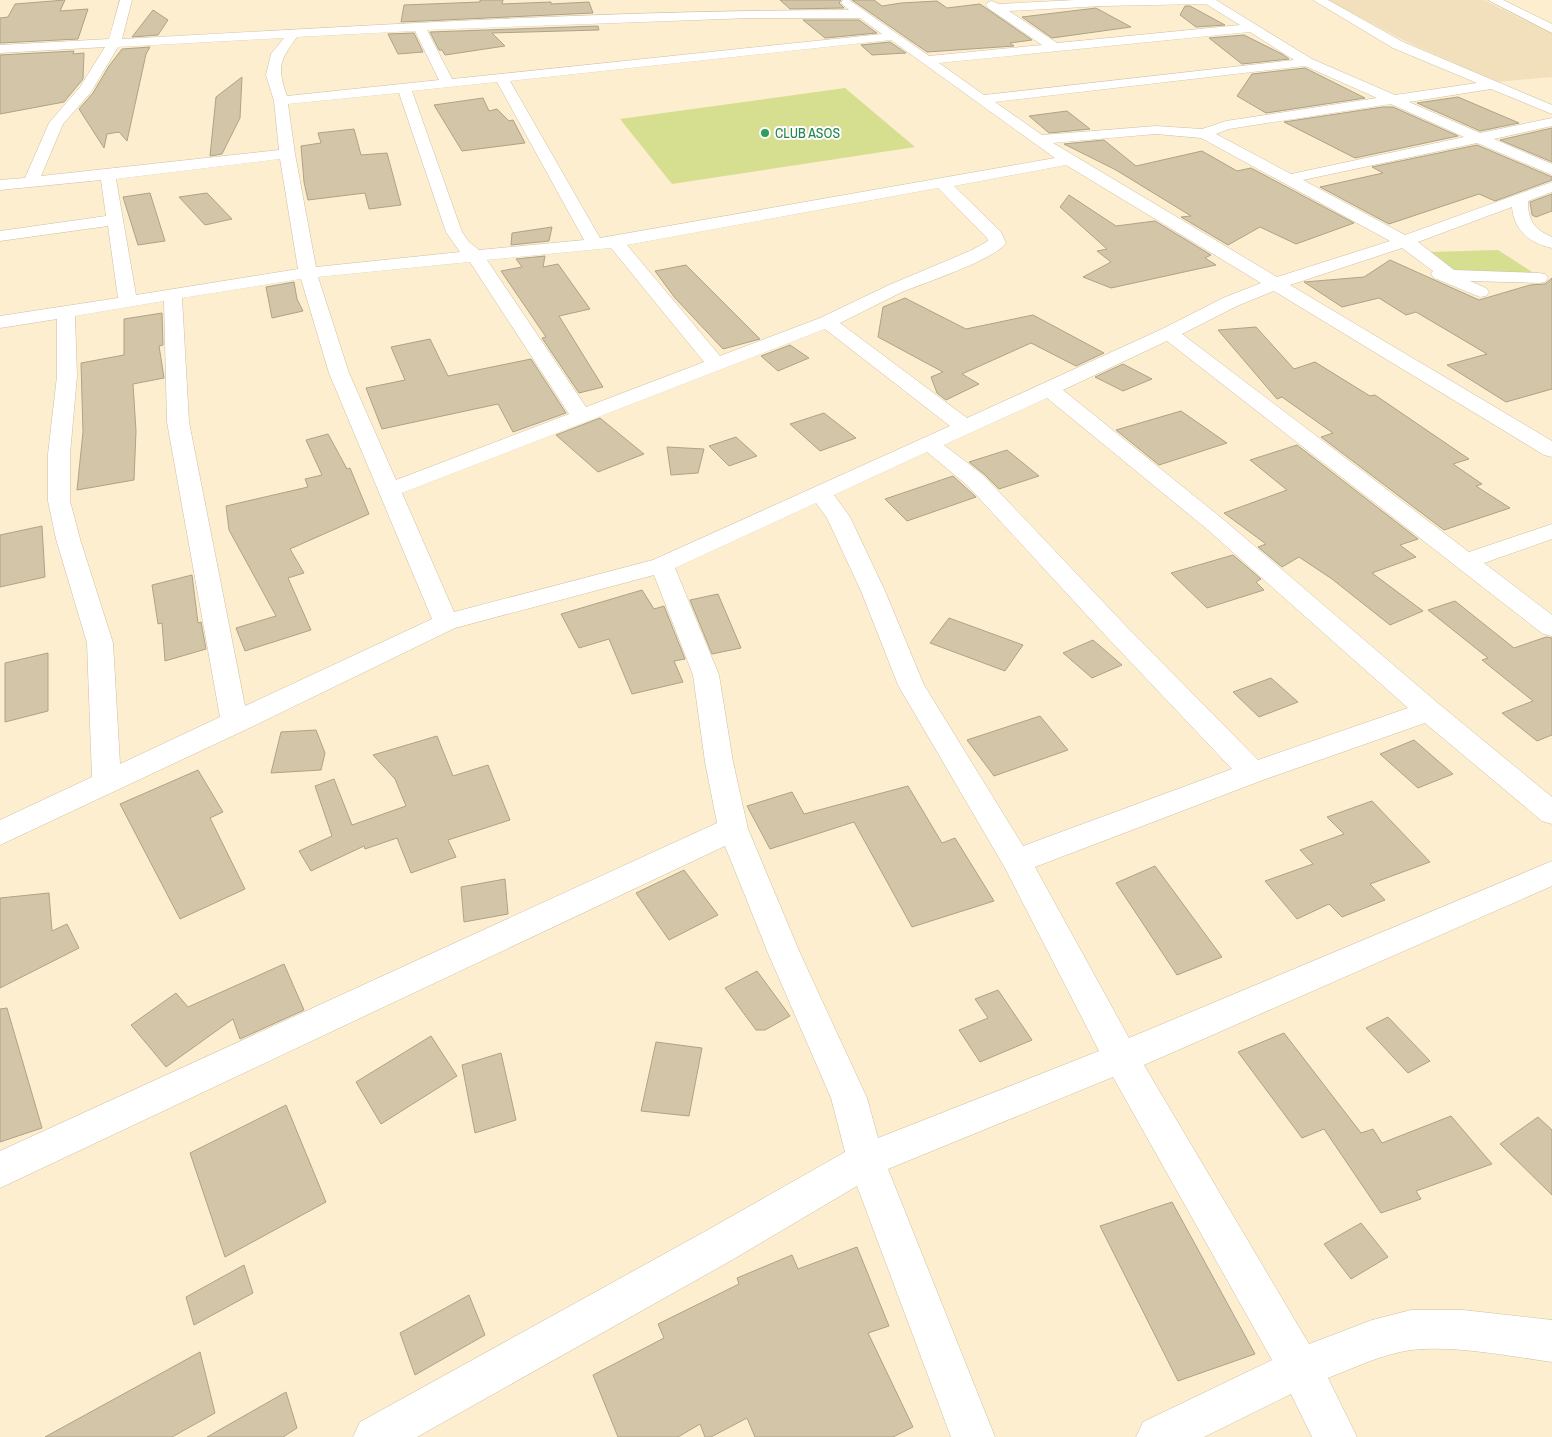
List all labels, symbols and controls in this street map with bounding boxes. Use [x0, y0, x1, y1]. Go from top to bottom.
place label: CLUB ASOS [775, 124, 840, 142]
marker: CLUB ASOS [759, 127, 771, 139]

